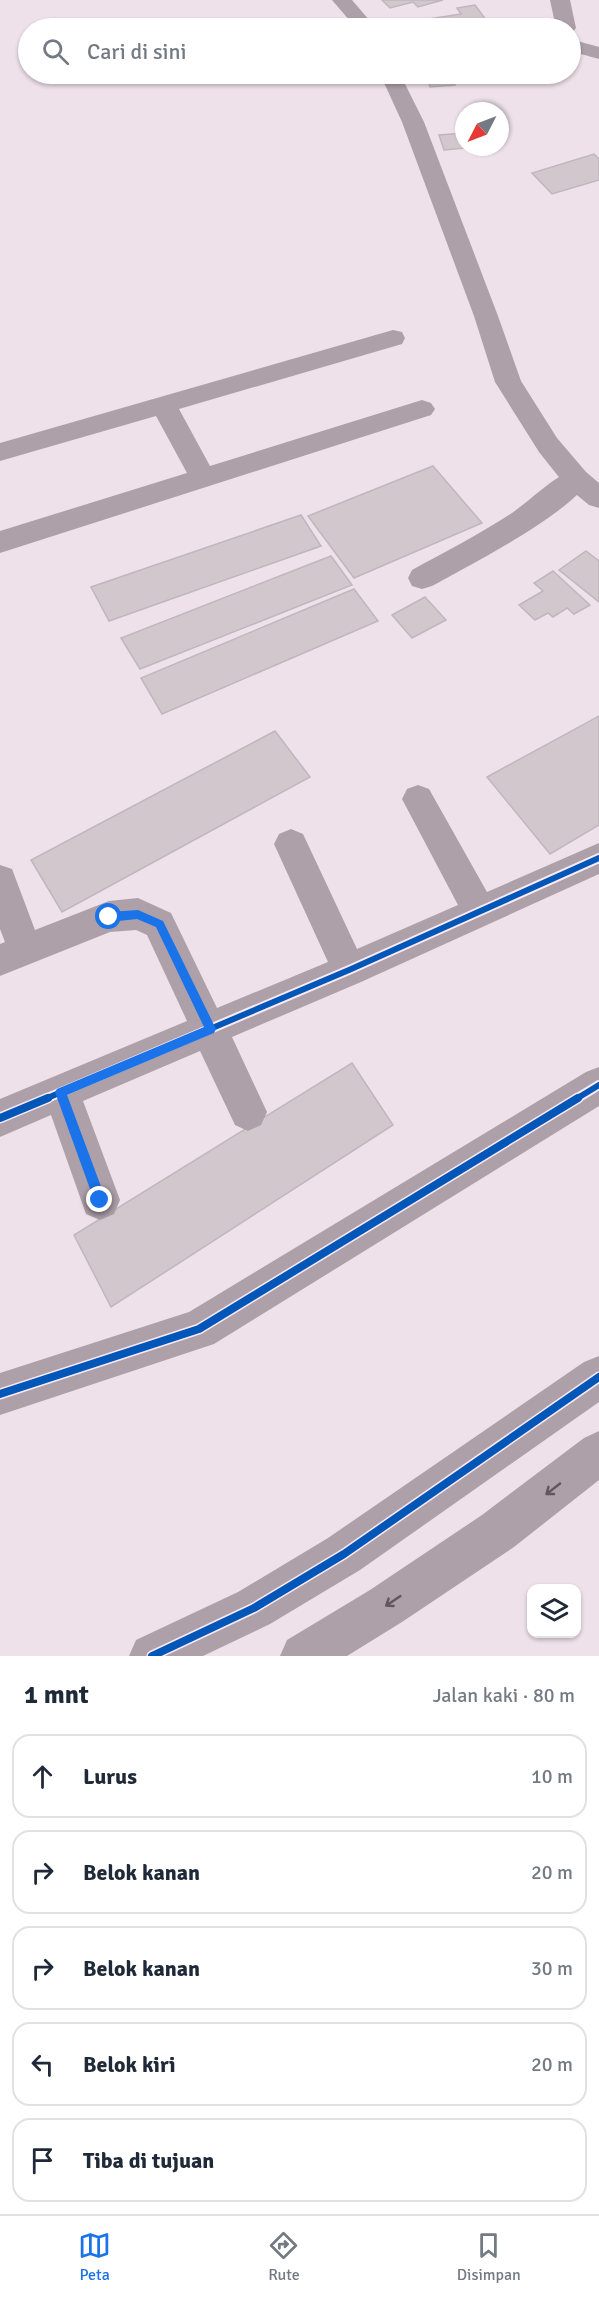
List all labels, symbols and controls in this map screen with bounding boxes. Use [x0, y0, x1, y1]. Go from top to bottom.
search box [18, 18, 581, 84]
icon: search [39, 35, 72, 68]
text: Cari di sini [87, 38, 187, 65]
north arrow [455, 102, 509, 156]
route start [95, 903, 121, 929]
route end [86, 1186, 112, 1212]
one-way arrow [545, 1483, 561, 1496]
map controls [527, 1584, 581, 1638]
button: layers [527, 1584, 581, 1638]
one-way arrow [386, 1595, 402, 1607]
text: 1 mnt [24, 1679, 89, 1711]
text: Jalan kaki · 80 m [433, 1683, 575, 1708]
icon: ahead [26, 1760, 59, 1793]
text: Lurus [83, 1763, 137, 1790]
text: 10 m [531, 1764, 573, 1789]
icon: right [26, 1856, 59, 1889]
text: Belok kanan [83, 1859, 200, 1886]
text: 20 m [531, 1860, 573, 1885]
icon: right [26, 1952, 59, 1985]
text: Belok kanan [83, 1955, 200, 1982]
text: 30 m [531, 1956, 573, 1981]
icon: left [26, 2048, 59, 2081]
text: Belok kiri [83, 2051, 176, 2078]
text: 20 m [531, 2052, 573, 2077]
icon: arrive [26, 2144, 59, 2177]
text: Tiba di tujuan [83, 2147, 214, 2174]
tab: Peta [78, 2229, 111, 2285]
tab: Rute [267, 2229, 300, 2285]
tab: Disimpan [457, 2229, 521, 2285]

